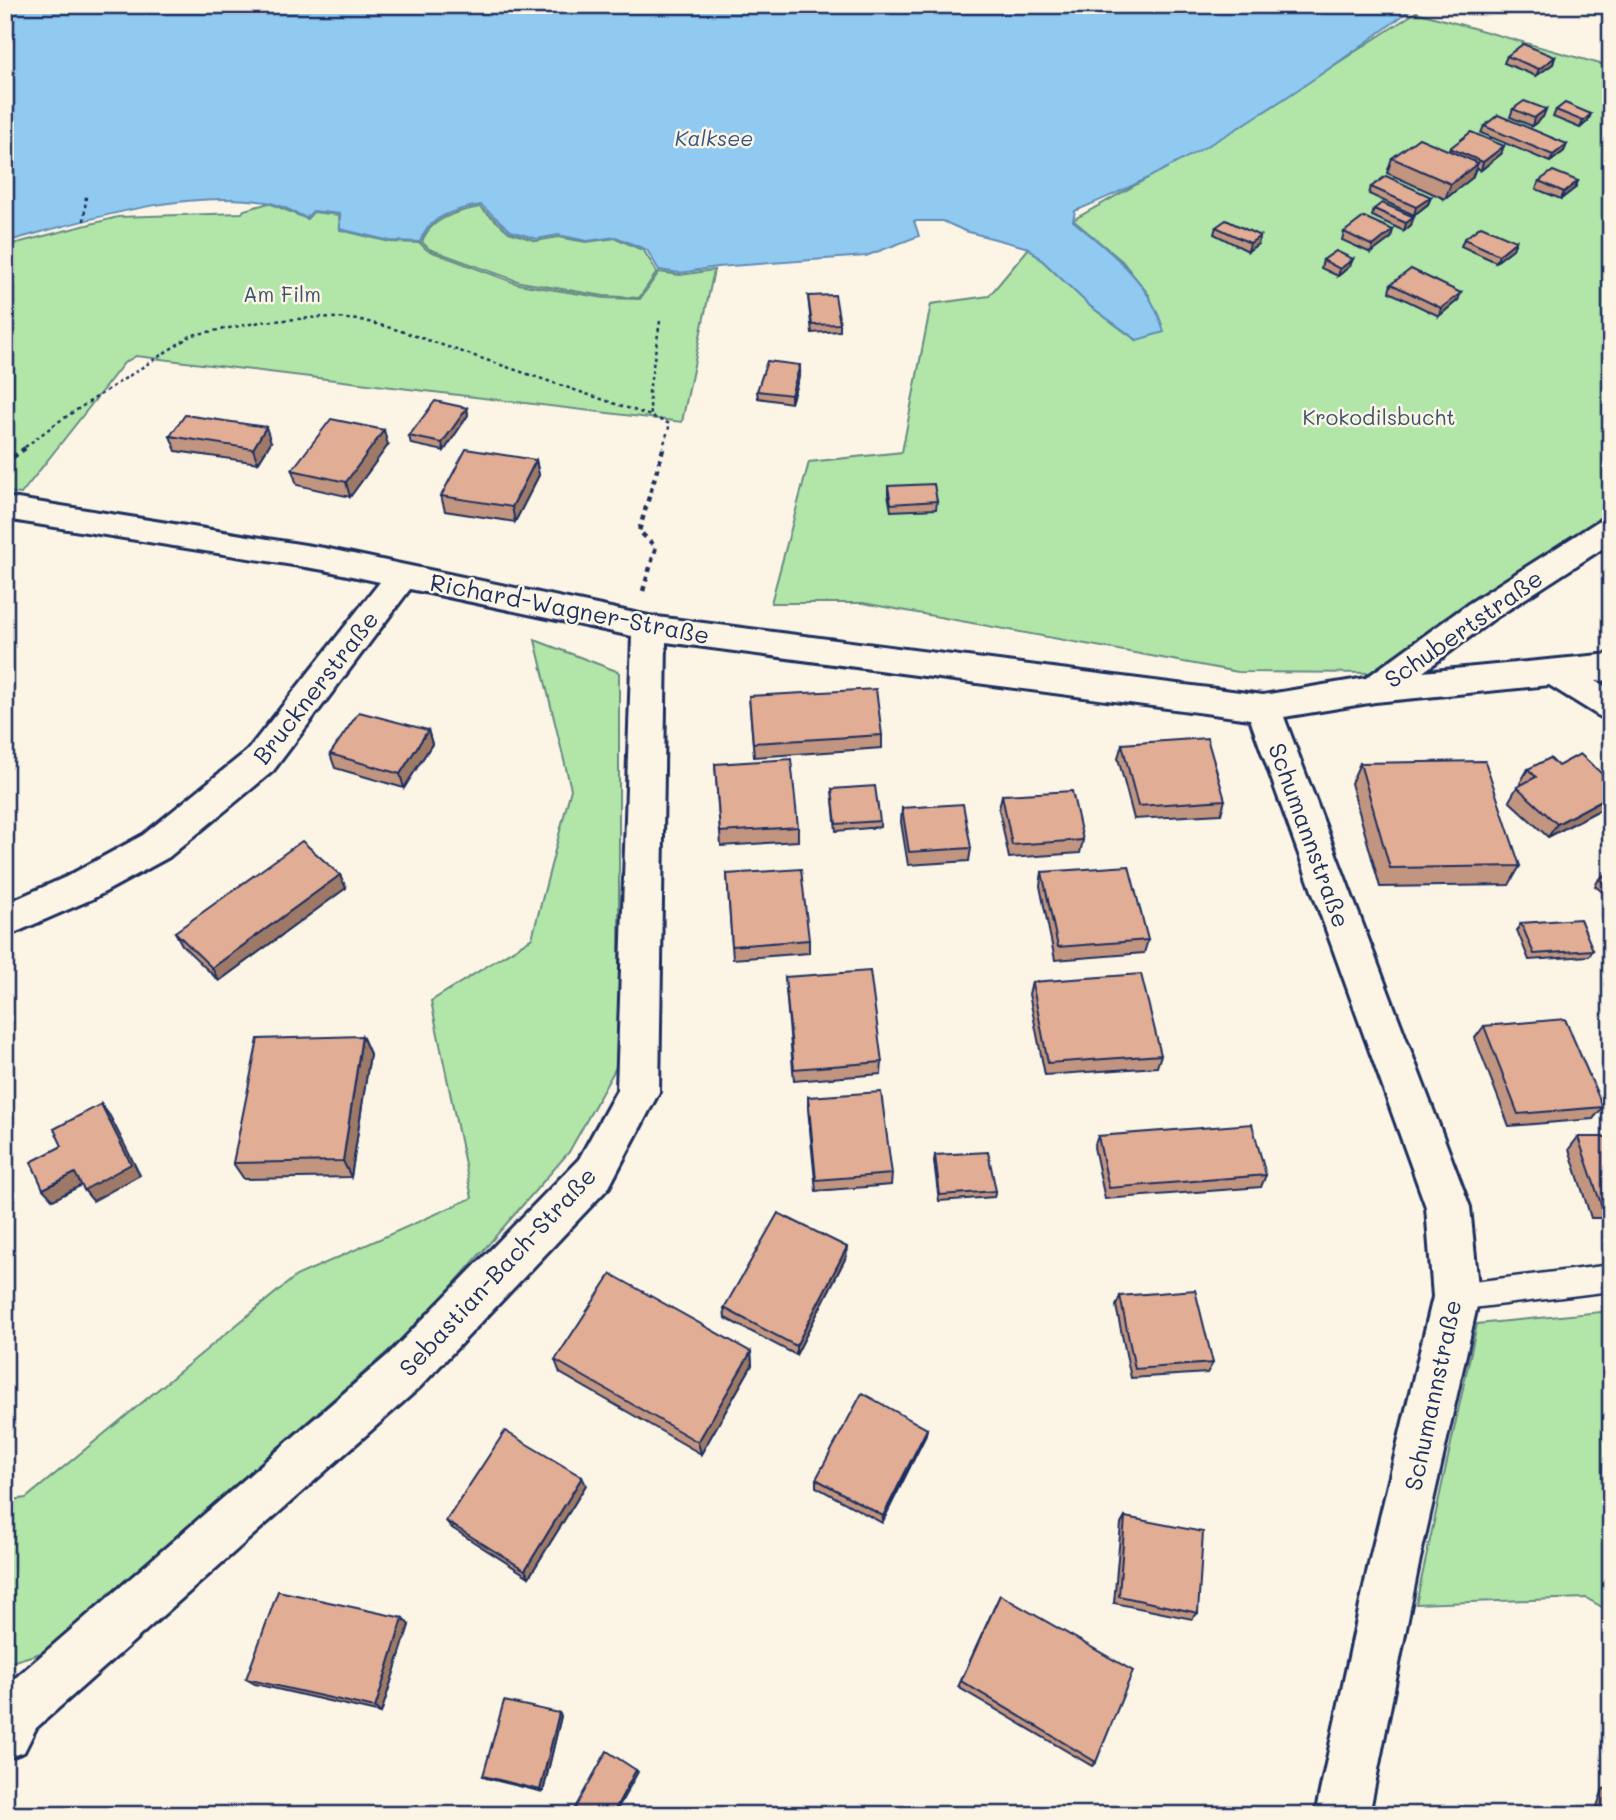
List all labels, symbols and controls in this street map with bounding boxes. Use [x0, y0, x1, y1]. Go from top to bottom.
water label: Kalksee [675, 124, 753, 151]
park label: Am Film [243, 280, 321, 307]
park label: Krokodilsbucht [1303, 403, 1455, 430]
street label: Schubertstraße [1378, 562, 1548, 694]
street label: Richard-Wagner-Straße [428, 566, 712, 650]
street label: Brucknerstraße [245, 604, 385, 770]
street label: Schumannstraße [1262, 738, 1358, 932]
street label: Sebastian-Bach-Straße [392, 1160, 602, 1382]
street label: Schumannstraße [1397, 1297, 1467, 1493]

